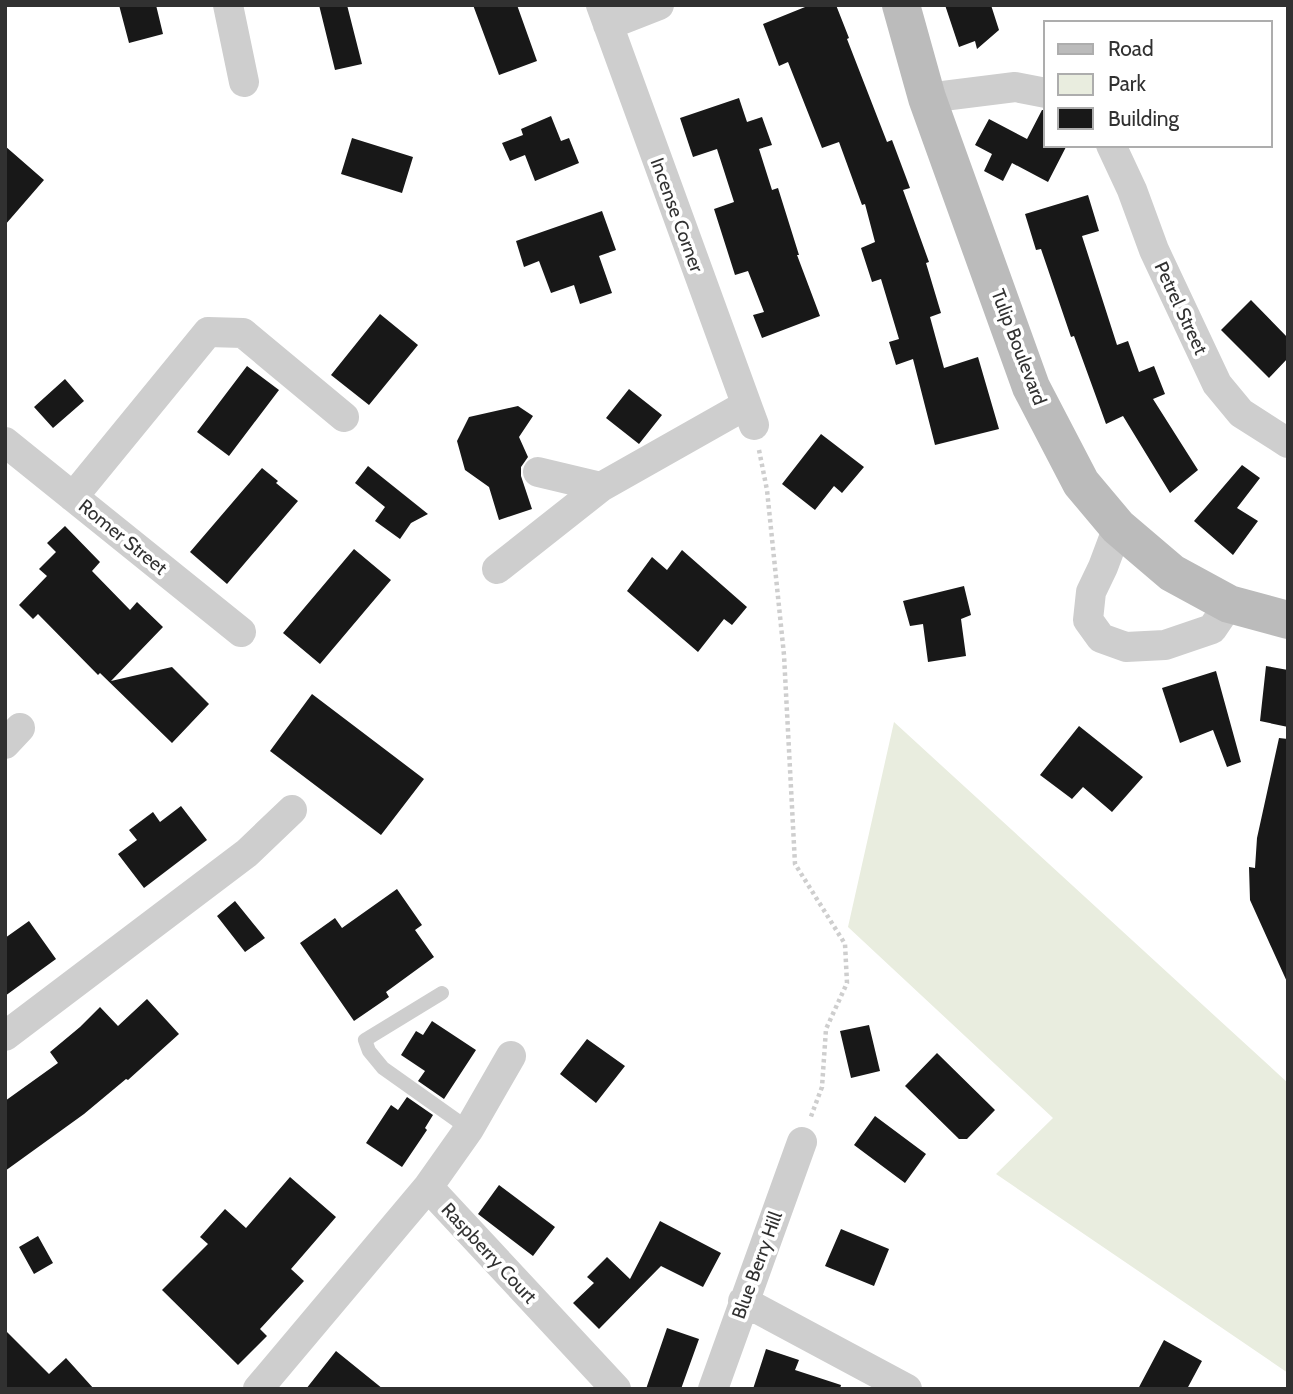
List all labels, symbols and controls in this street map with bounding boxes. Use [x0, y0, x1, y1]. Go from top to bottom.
legend [1044, 21, 1272, 147]
text: Road [1108, 36, 1154, 61]
text: Park [1108, 71, 1146, 96]
text: Building [1108, 106, 1180, 131]
street label: Incense Corner [646, 155, 708, 275]
street label: Petrel Street [1149, 258, 1213, 359]
street label: Tulip Boulevard [986, 286, 1052, 408]
street label: Romer Street [74, 494, 172, 580]
street label: Raspberry Court [436, 1198, 542, 1309]
street label: Blue Berry Hill [727, 1208, 787, 1322]

